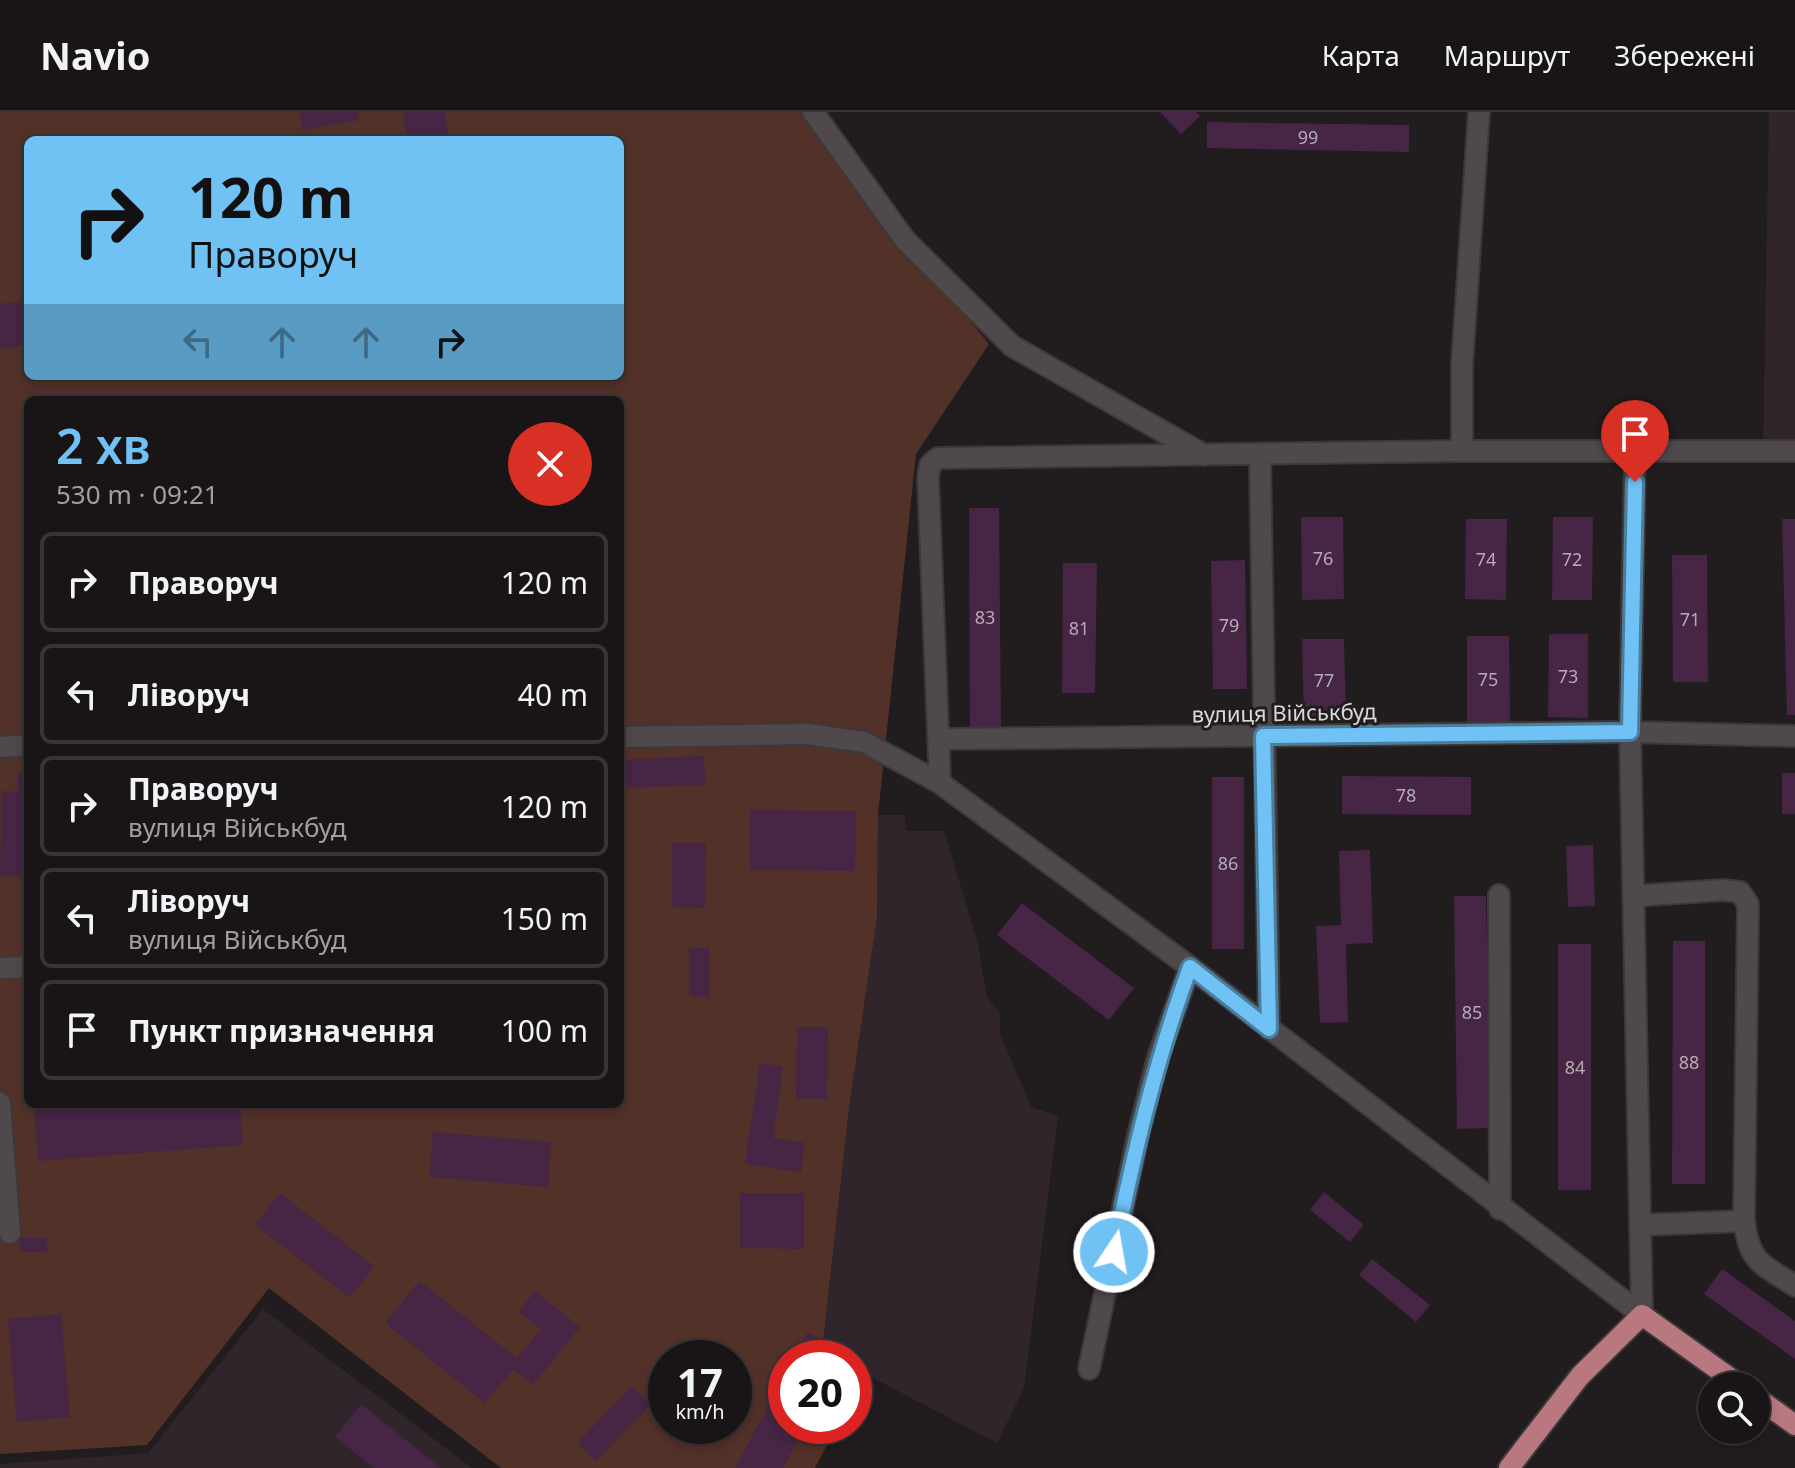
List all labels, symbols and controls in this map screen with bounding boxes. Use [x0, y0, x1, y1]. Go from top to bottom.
text: Navio [40, 29, 150, 81]
text: Карта [1322, 36, 1400, 74]
text: Маршрут [1444, 36, 1570, 74]
text: Збережені [1614, 36, 1755, 74]
house number: 99 [1298, 125, 1318, 149]
text: 120 m [188, 158, 353, 234]
icon: right [56, 168, 160, 272]
text: Праворуч [188, 230, 358, 279]
icon: left [176, 320, 220, 364]
icon: ahead [260, 320, 304, 364]
icon: ahead [344, 320, 388, 364]
icon: right [428, 320, 472, 364]
pin [1601, 400, 1669, 482]
icon: arrive [1613, 412, 1657, 456]
text: 2 хв [56, 413, 150, 478]
button: close [508, 422, 592, 506]
text: 530 m · 09:21 [56, 476, 219, 512]
house number: 76 [1313, 546, 1333, 570]
house number: 74 [1476, 547, 1496, 571]
house number: 72 [1562, 547, 1582, 571]
icon: right [60, 560, 104, 604]
text: Праворуч [128, 562, 279, 603]
text: 120 m [501, 562, 588, 603]
house number: 83 [975, 605, 995, 629]
house number: 71 [1680, 607, 1700, 631]
house number: 79 [1219, 613, 1239, 637]
house number: 81 [1069, 616, 1089, 640]
house number: 73 [1558, 664, 1578, 688]
house number: 75 [1478, 667, 1498, 691]
house number: 77 [1314, 668, 1334, 692]
icon: left [60, 672, 104, 716]
text: Ліворуч [128, 674, 250, 715]
text: 40 m [518, 674, 588, 715]
street label: вулиця Військбуд [1191, 695, 1377, 729]
text: Праворуч [128, 768, 279, 809]
house number: 78 [1396, 783, 1416, 807]
icon: right [60, 784, 104, 828]
text: 120 m [501, 786, 588, 827]
text: вулиця Військбуд [128, 809, 346, 845]
house number: 86 [1218, 851, 1238, 875]
text: Ліворуч [128, 880, 250, 921]
icon: left [60, 896, 104, 940]
text: 150 m [501, 898, 588, 939]
text: вулиця Військбуд [128, 921, 346, 957]
house number: 85 [1462, 1000, 1482, 1024]
icon: arrive [60, 1008, 104, 1052]
text: Пункт призначення [128, 1010, 435, 1051]
text: 100 m [501, 1010, 588, 1051]
house number: 88 [1679, 1050, 1699, 1074]
house number: 84 [1565, 1055, 1585, 1079]
position arrow [1072, 1210, 1156, 1294]
speed limit sign: 20 [768, 1340, 872, 1444]
text: 17 [677, 1354, 723, 1409]
map controls [1698, 1372, 1770, 1444]
button: search [1698, 1372, 1770, 1444]
text: km/h [675, 1398, 725, 1425]

